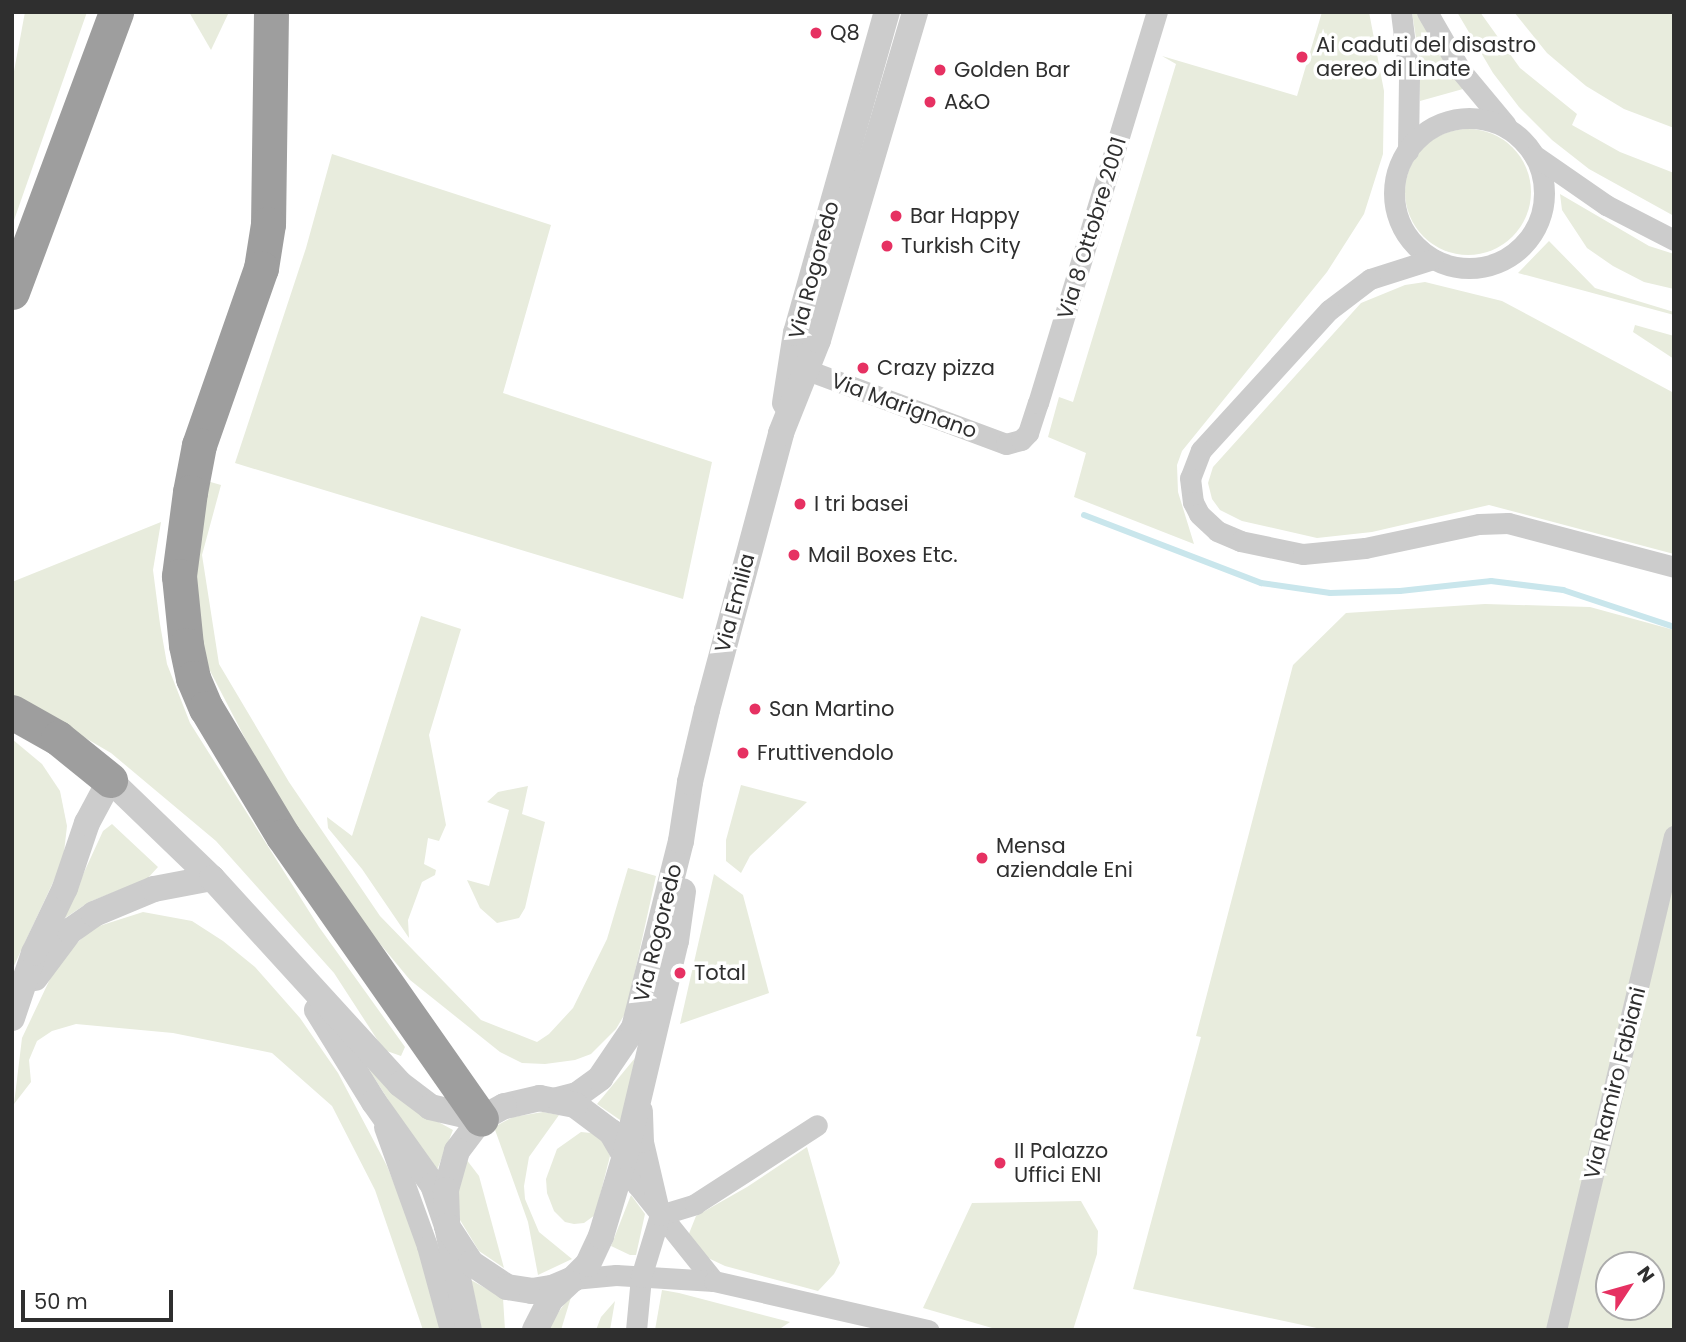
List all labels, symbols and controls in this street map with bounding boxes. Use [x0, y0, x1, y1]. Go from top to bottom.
place label: Q8 [830, 20, 860, 46]
marker: Q8 [808, 25, 824, 41]
place label: Ai caduti del disastro aereo di Linate [1316, 32, 1536, 82]
marker: Ai caduti del disastro aereo di Linate [1294, 49, 1310, 65]
place label: Golden Bar [954, 57, 1070, 83]
marker: Golden Bar [932, 62, 948, 78]
place label: A&O [944, 89, 990, 115]
marker: A&O [922, 94, 938, 110]
street label: Via 8 Ottobre 2001 [1052, 134, 1132, 322]
street label: Via Rogoredo [784, 198, 844, 342]
place label: Bar Happy [910, 203, 1019, 229]
marker: Bar Happy [888, 208, 904, 224]
place label: Turkish City [901, 233, 1020, 259]
marker: Turkish City [879, 238, 895, 254]
place label: Crazy pizza [877, 355, 995, 381]
marker: Crazy pizza [855, 360, 871, 376]
street label: Via Marignano [828, 368, 980, 444]
place label: I tri basei [814, 491, 909, 517]
marker: I tri basei [792, 496, 808, 512]
place label: Mail Boxes Etc. [808, 542, 958, 568]
marker: Mail Boxes Etc. [786, 547, 802, 563]
street label: Via Emilia [710, 551, 760, 655]
place label: San Martino [769, 696, 894, 722]
marker: San Martino [747, 701, 763, 717]
place label: Fruttivendolo [757, 740, 894, 766]
marker: Fruttivendolo [735, 745, 751, 761]
place label: Mensa aziendale Eni [996, 833, 1133, 883]
marker: Mensa aziendale Eni [974, 850, 990, 866]
street label: Via Rogoredo [629, 861, 687, 1005]
place label: Total [694, 960, 746, 986]
marker: Total [672, 965, 688, 981]
street label: Via Ramiro Fabiani [1579, 984, 1651, 1182]
place label: II Palazzo Uffici ENI [1014, 1138, 1108, 1188]
marker: II Palazzo Uffici ENI [992, 1155, 1008, 1171]
north arrow [1595, 1251, 1665, 1321]
text: N [1631, 1261, 1661, 1288]
scale bar [24, 1276, 177, 1320]
text: 50 m [34, 1287, 88, 1316]

